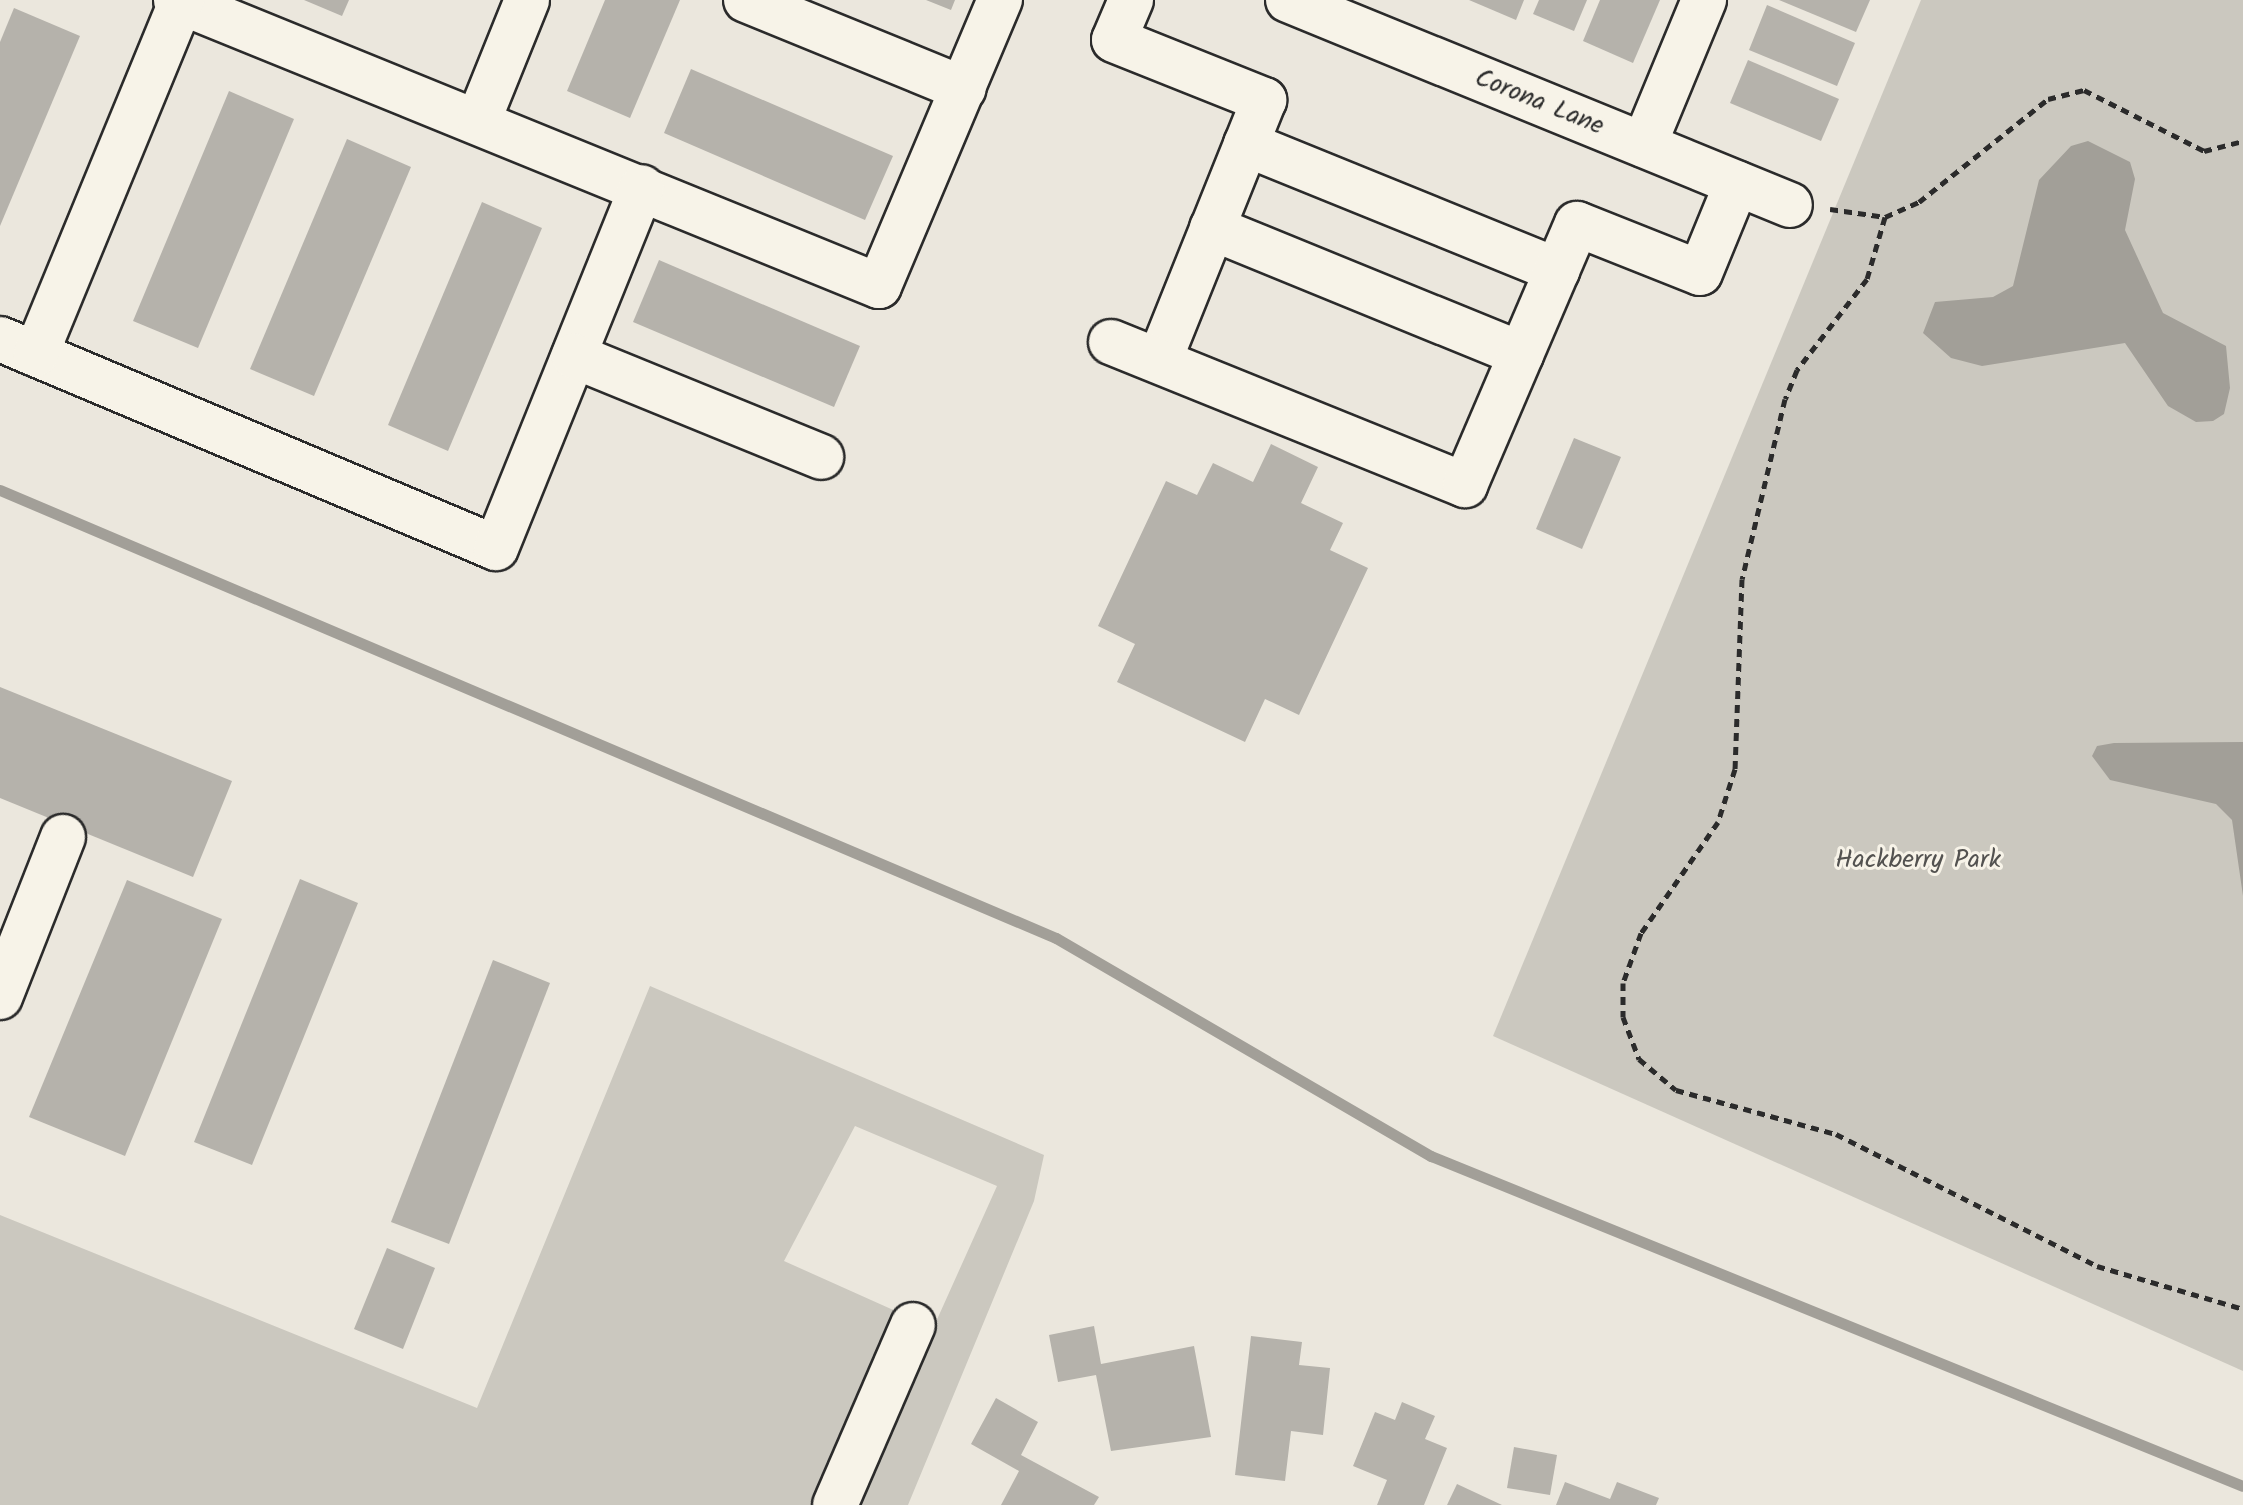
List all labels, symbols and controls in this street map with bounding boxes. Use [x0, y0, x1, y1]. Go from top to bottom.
street label: Corona Lane [1470, 63, 1608, 143]
park label: Hackberry Park [1835, 845, 2001, 877]

